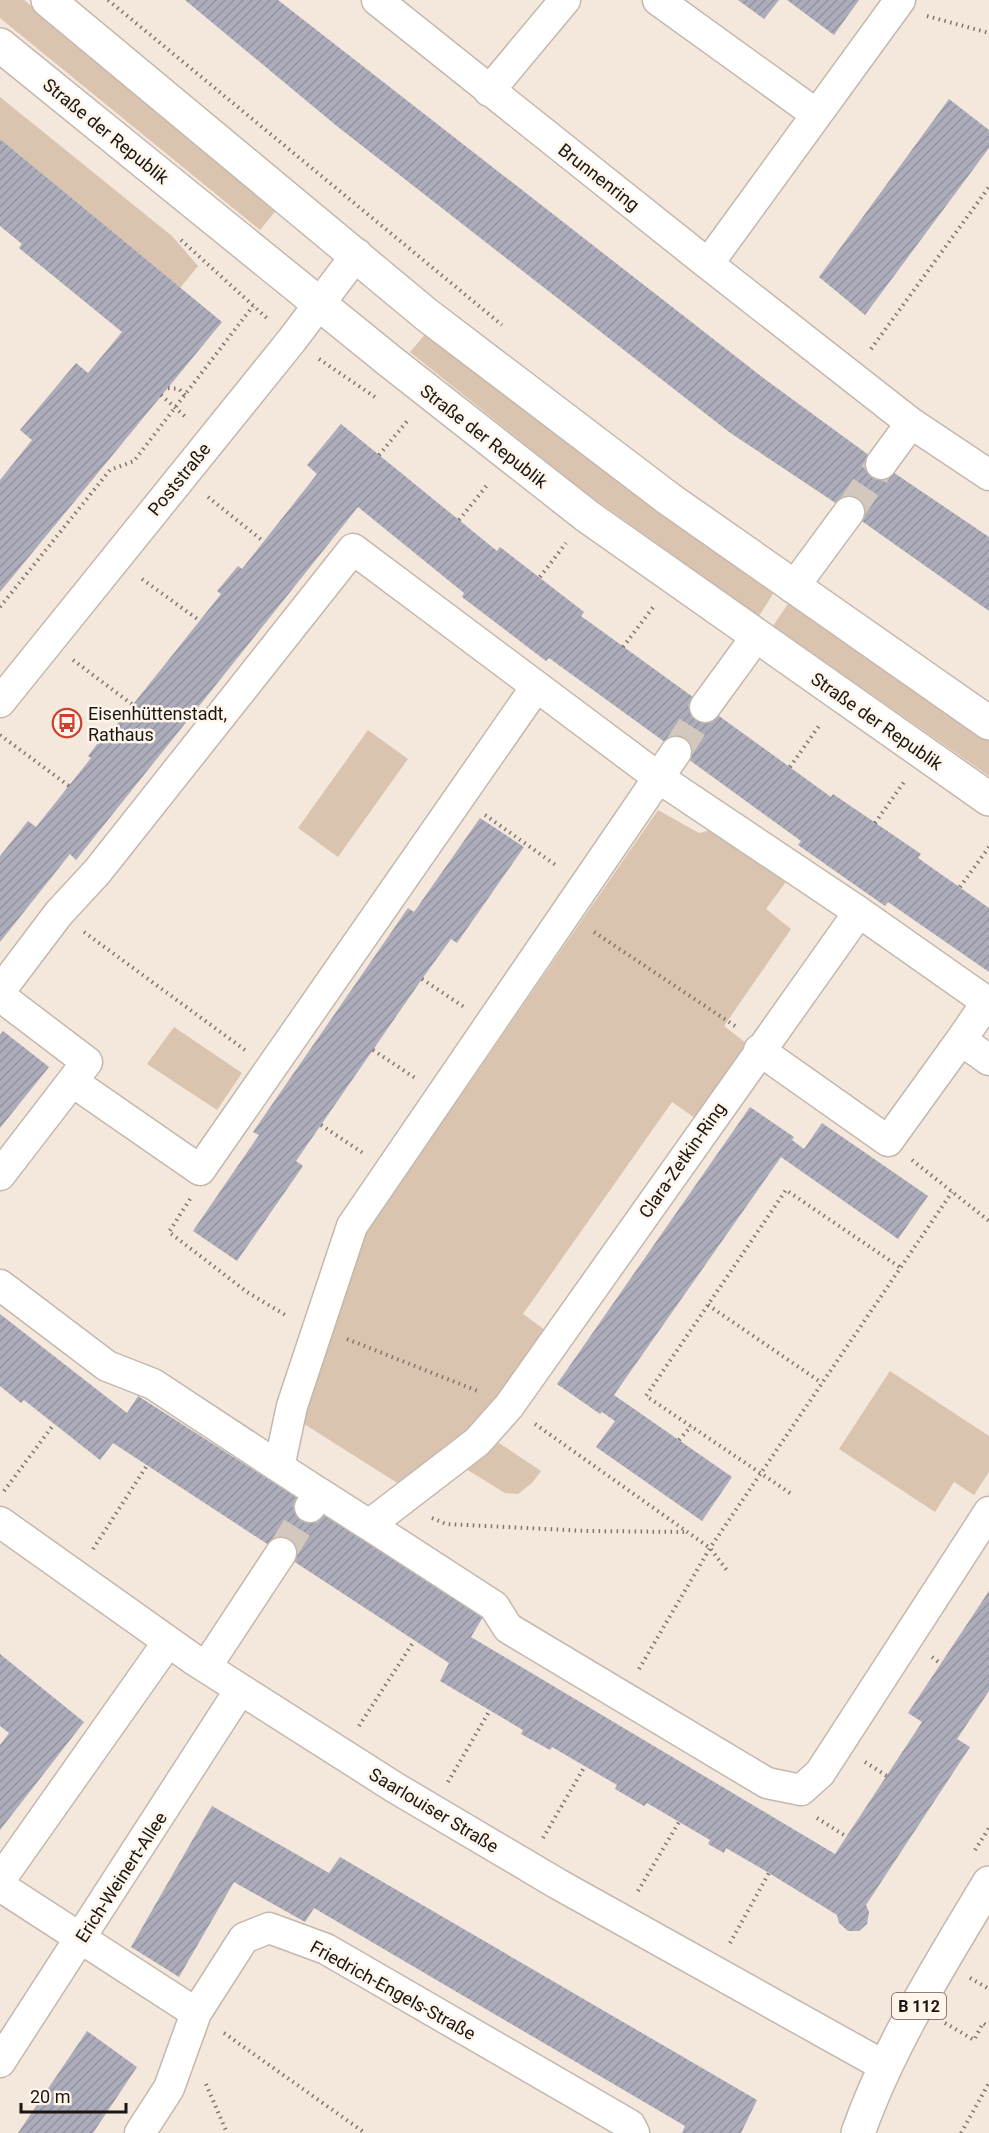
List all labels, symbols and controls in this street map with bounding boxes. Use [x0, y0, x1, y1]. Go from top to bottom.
street label: Straße der Republik [39, 74, 174, 189]
street label: Brunnenring [554, 139, 644, 215]
street label: Straße der Republik [416, 380, 553, 493]
street label: Poststraße [143, 438, 215, 520]
street label: Straße der Republik [807, 668, 948, 775]
place label: Eisenhüttenstadt, Rathaus [88, 703, 227, 745]
bus stop icon: Eisenhüttenstadt, Rathaus [51, 707, 83, 739]
street label: Clara-Zetkin-Ring [634, 1098, 730, 1222]
street label: Saarlouiser Straße [366, 1763, 502, 1857]
street label: Erich-Weinert-Allee [71, 1808, 171, 1946]
street label: Friedrich-Engels-Straße [307, 1936, 479, 2044]
road number: B 112 [892, 1993, 946, 2019]
scale bar [21, 2076, 126, 2114]
text: 20 m [30, 2086, 70, 2107]

